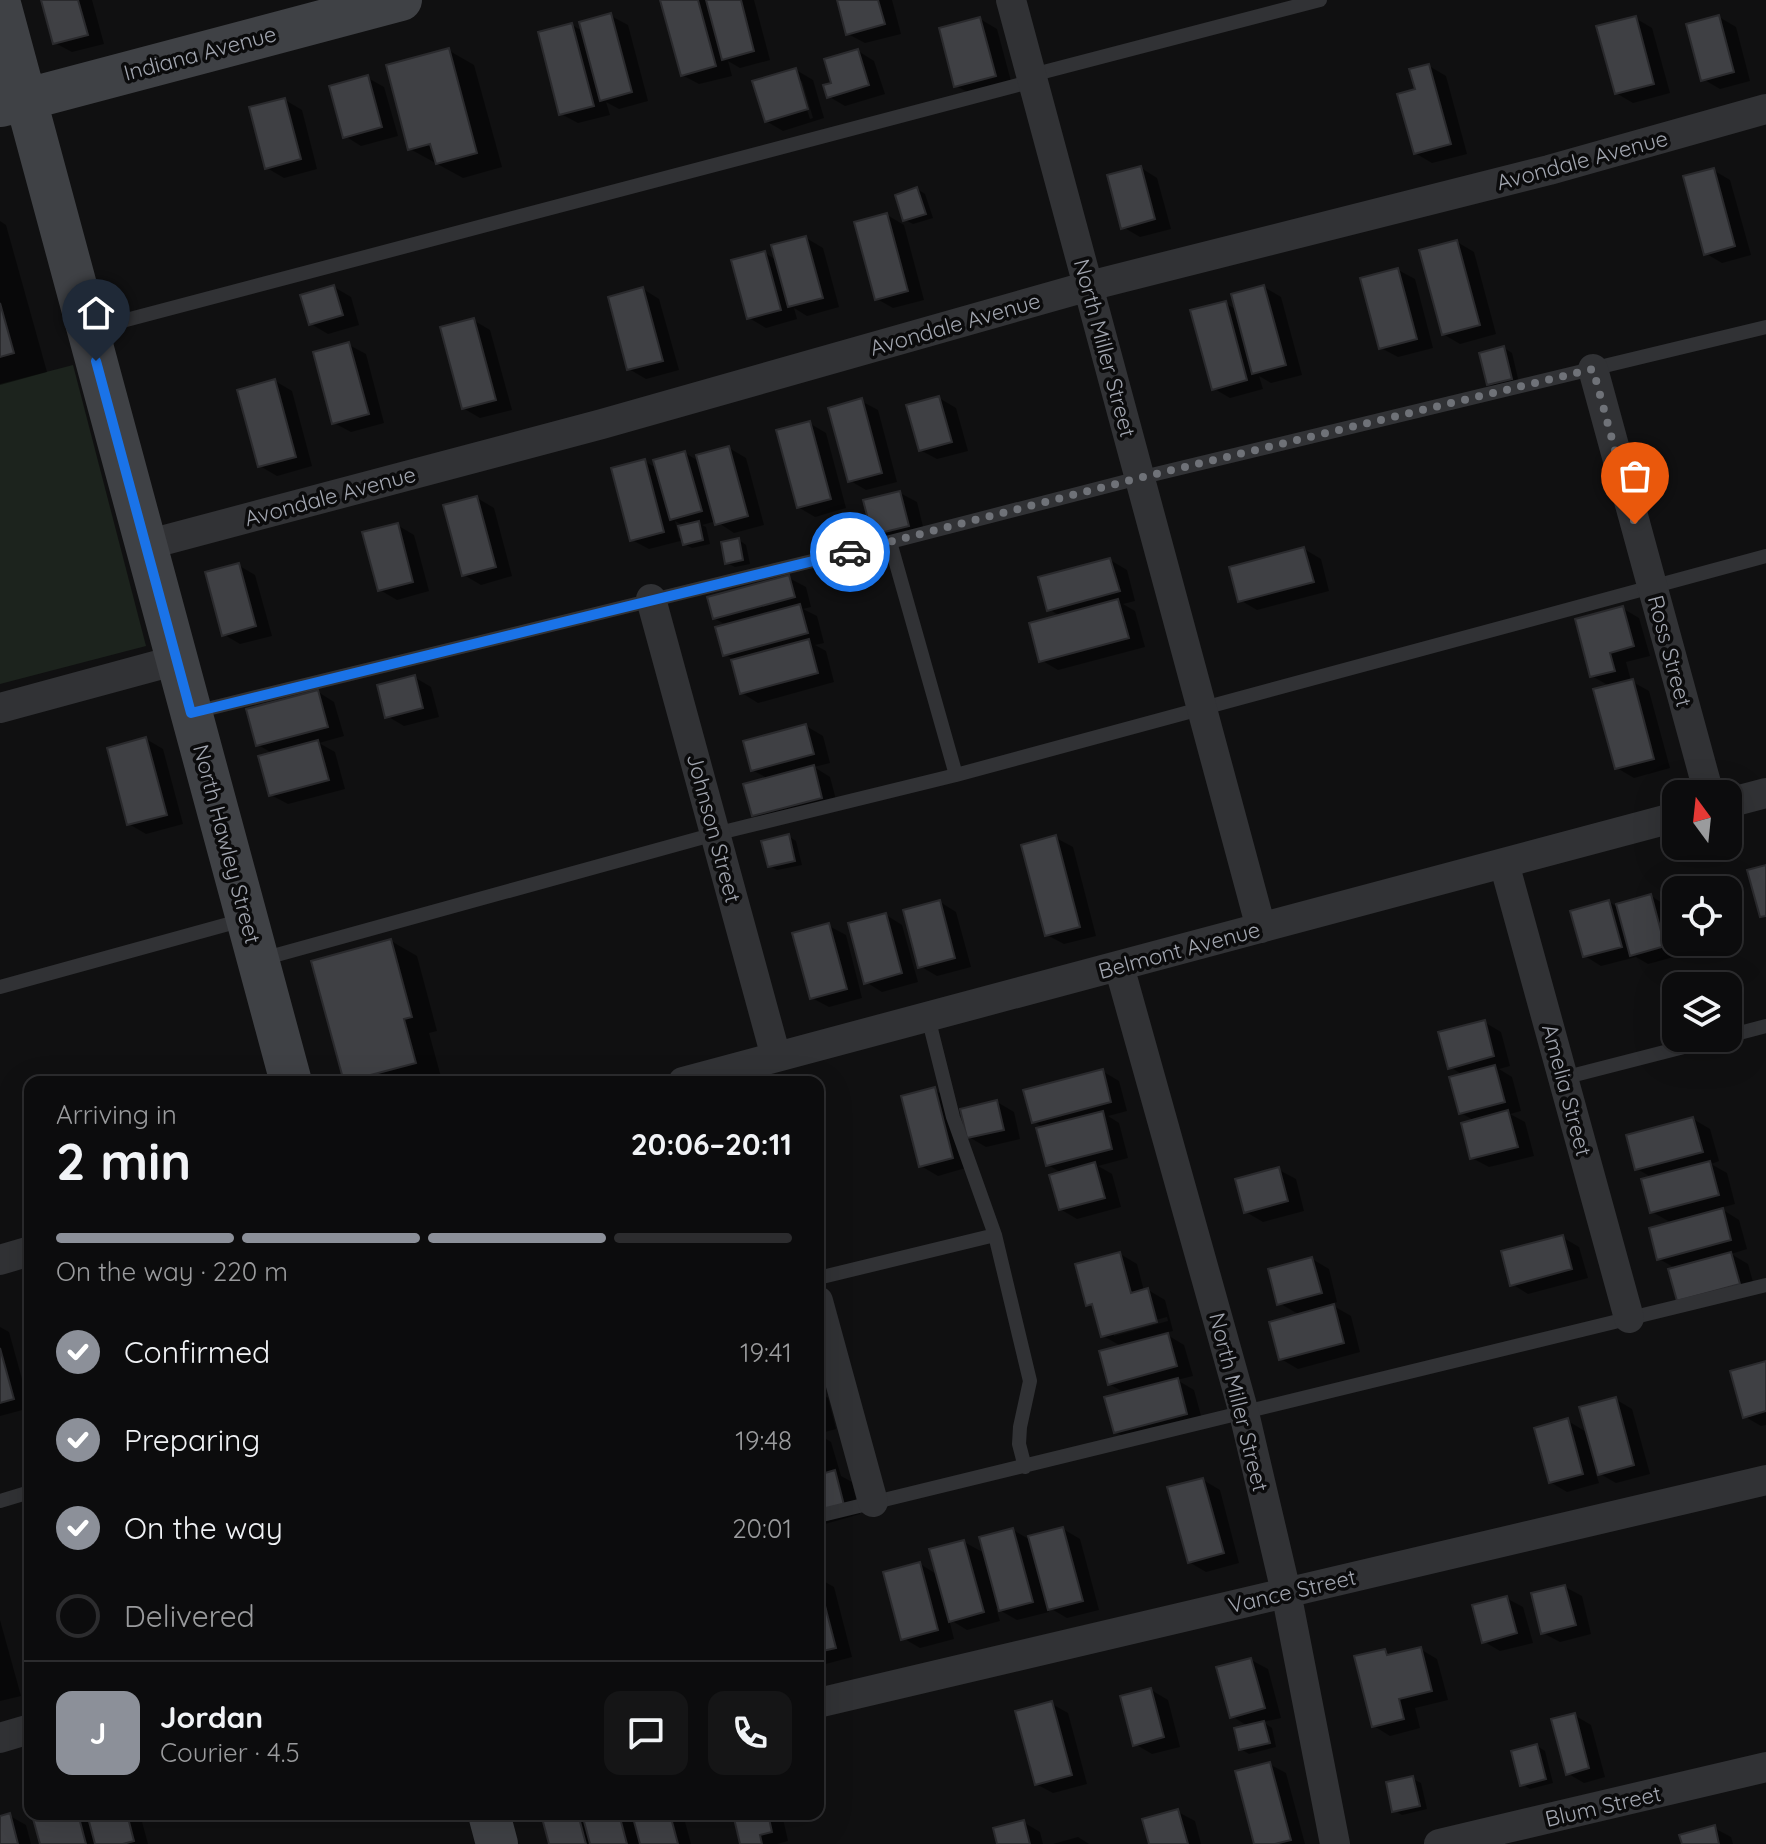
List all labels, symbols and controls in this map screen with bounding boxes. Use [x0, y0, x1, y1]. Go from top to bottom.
street label: Indiana Avenue [121, 19, 279, 87]
street label: Avondale Avenue [1493, 124, 1671, 196]
street label: North Miller Street [1068, 256, 1142, 440]
pin [62, 279, 130, 361]
street label: Avondale Avenue [866, 286, 1044, 362]
icon: home [74, 291, 118, 335]
pin [1601, 442, 1669, 524]
icon: bag [1613, 454, 1657, 498]
street label: Avondale Avenue [241, 460, 419, 532]
courier [810, 512, 890, 592]
icon: car [828, 530, 872, 574]
street label: Ross Street [1642, 592, 1698, 710]
street label: North Hawley Street [187, 741, 267, 947]
street label: Johnson Street [681, 750, 747, 906]
north arrow [1662, 780, 1742, 860]
map controls [1662, 780, 1742, 1052]
button: locate [1662, 876, 1742, 956]
street label: Belmont Avenue [1095, 915, 1263, 985]
button: layers [1662, 972, 1742, 1052]
street label: Amelia Street [1536, 1021, 1598, 1159]
text: Arriving in [56, 1098, 177, 1131]
text: 20:06–20:11 [631, 1125, 792, 1163]
text: 2 min [56, 1128, 191, 1193]
text: On the way · 220 m [56, 1255, 288, 1288]
street label: North Miller Street [1203, 1310, 1275, 1494]
icon: check [56, 1330, 100, 1374]
text: Confirmed [124, 1333, 270, 1371]
text: 19:41 [740, 1336, 792, 1369]
icon: check [56, 1418, 100, 1462]
text: Preparing [124, 1421, 260, 1459]
text: 19:48 [735, 1424, 792, 1457]
icon: check [56, 1506, 100, 1550]
text: On the way [124, 1509, 283, 1547]
text: 20:01 [732, 1512, 792, 1545]
street label: Vance Street [1225, 1563, 1359, 1619]
text: Delivered [124, 1597, 255, 1635]
button: chat [604, 1691, 688, 1775]
button: phone [708, 1691, 792, 1775]
text: Jordan [160, 1698, 263, 1736]
text: J [90, 1714, 106, 1752]
text: Courier · 4.5 [160, 1736, 300, 1769]
street label: Blum Street [1542, 1779, 1664, 1833]

